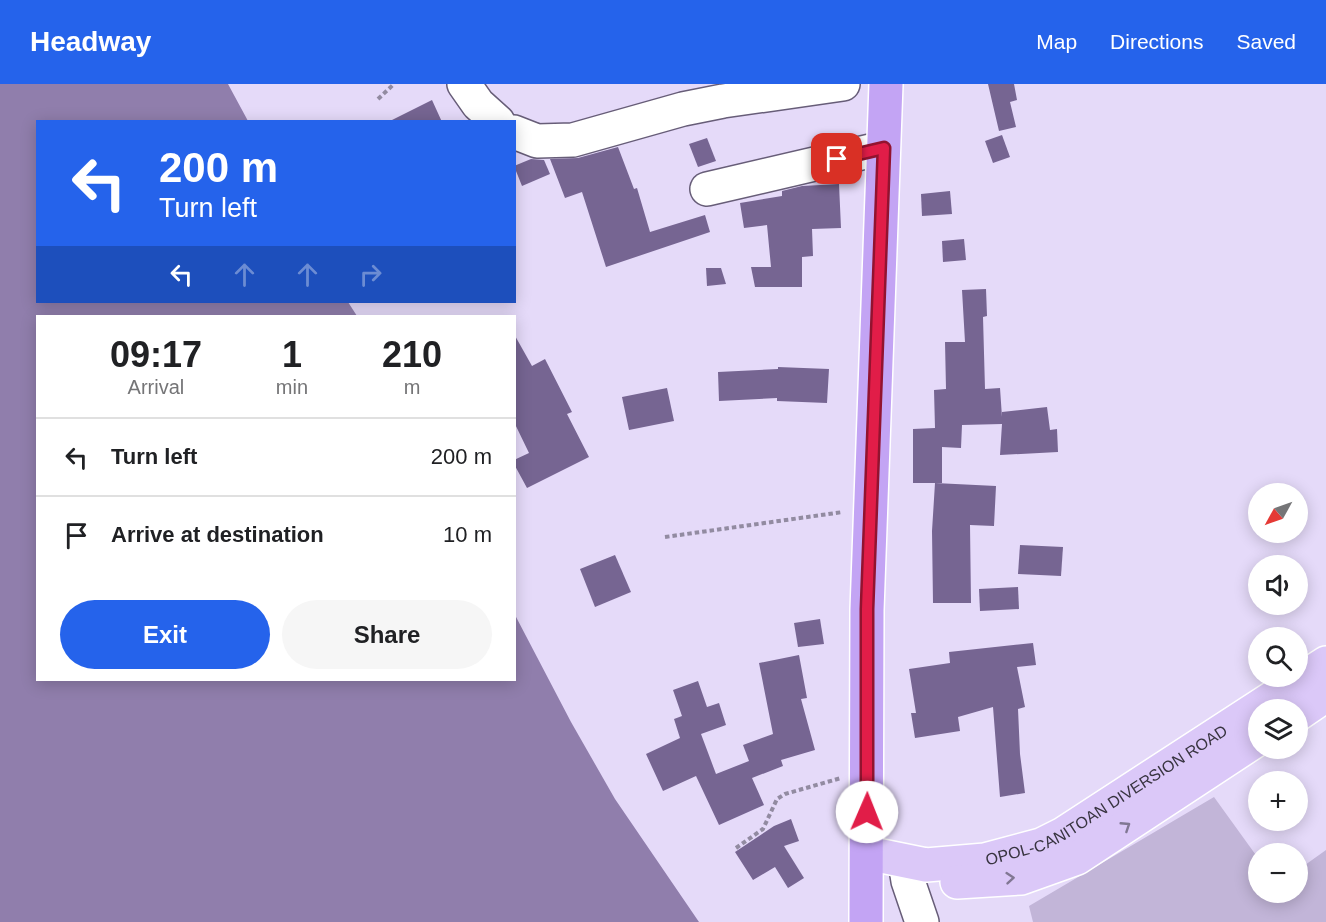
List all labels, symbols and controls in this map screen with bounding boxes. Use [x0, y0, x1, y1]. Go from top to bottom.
text: Headway [30, 26, 151, 57]
text: Map [1036, 30, 1077, 53]
text: Directions [1110, 30, 1203, 53]
text: Saved [1236, 30, 1296, 53]
pin [811, 133, 862, 184]
icon: arrive [820, 142, 853, 175]
icon: left [60, 144, 138, 222]
text: 200 m [159, 144, 278, 191]
text: Turn left [159, 193, 257, 223]
icon: left [165, 258, 198, 291]
icon: ahead [228, 258, 261, 291]
icon: ahead [291, 258, 324, 291]
icon: right [354, 258, 387, 291]
text: 09:17 [110, 334, 202, 375]
text: 1 [282, 334, 302, 375]
text: 210 [382, 334, 442, 375]
text: Arrival [128, 376, 184, 398]
text: min [276, 376, 308, 398]
text: m [404, 376, 420, 398]
icon: left [60, 441, 93, 474]
text: Turn left [111, 444, 197, 469]
text: 200 m [431, 444, 492, 469]
north arrow [1248, 483, 1308, 543]
map controls [1248, 483, 1308, 903]
icon: arrive [60, 519, 93, 552]
text: Arrive at destination [111, 522, 324, 547]
text: 10 m [443, 522, 492, 547]
button: sound [1248, 555, 1308, 615]
button: Exit [60, 600, 270, 669]
button: Share [282, 600, 492, 669]
button: search [1248, 627, 1308, 687]
button: layers [1248, 699, 1308, 759]
street label: OPOL-CANITOAN DIVERSION ROAD [984, 722, 1230, 868]
button: + [1248, 771, 1308, 831]
position arrow [835, 780, 899, 844]
one-way arrow [1119, 822, 1130, 833]
button: − [1248, 843, 1308, 903]
one-way arrow [1006, 872, 1015, 885]

